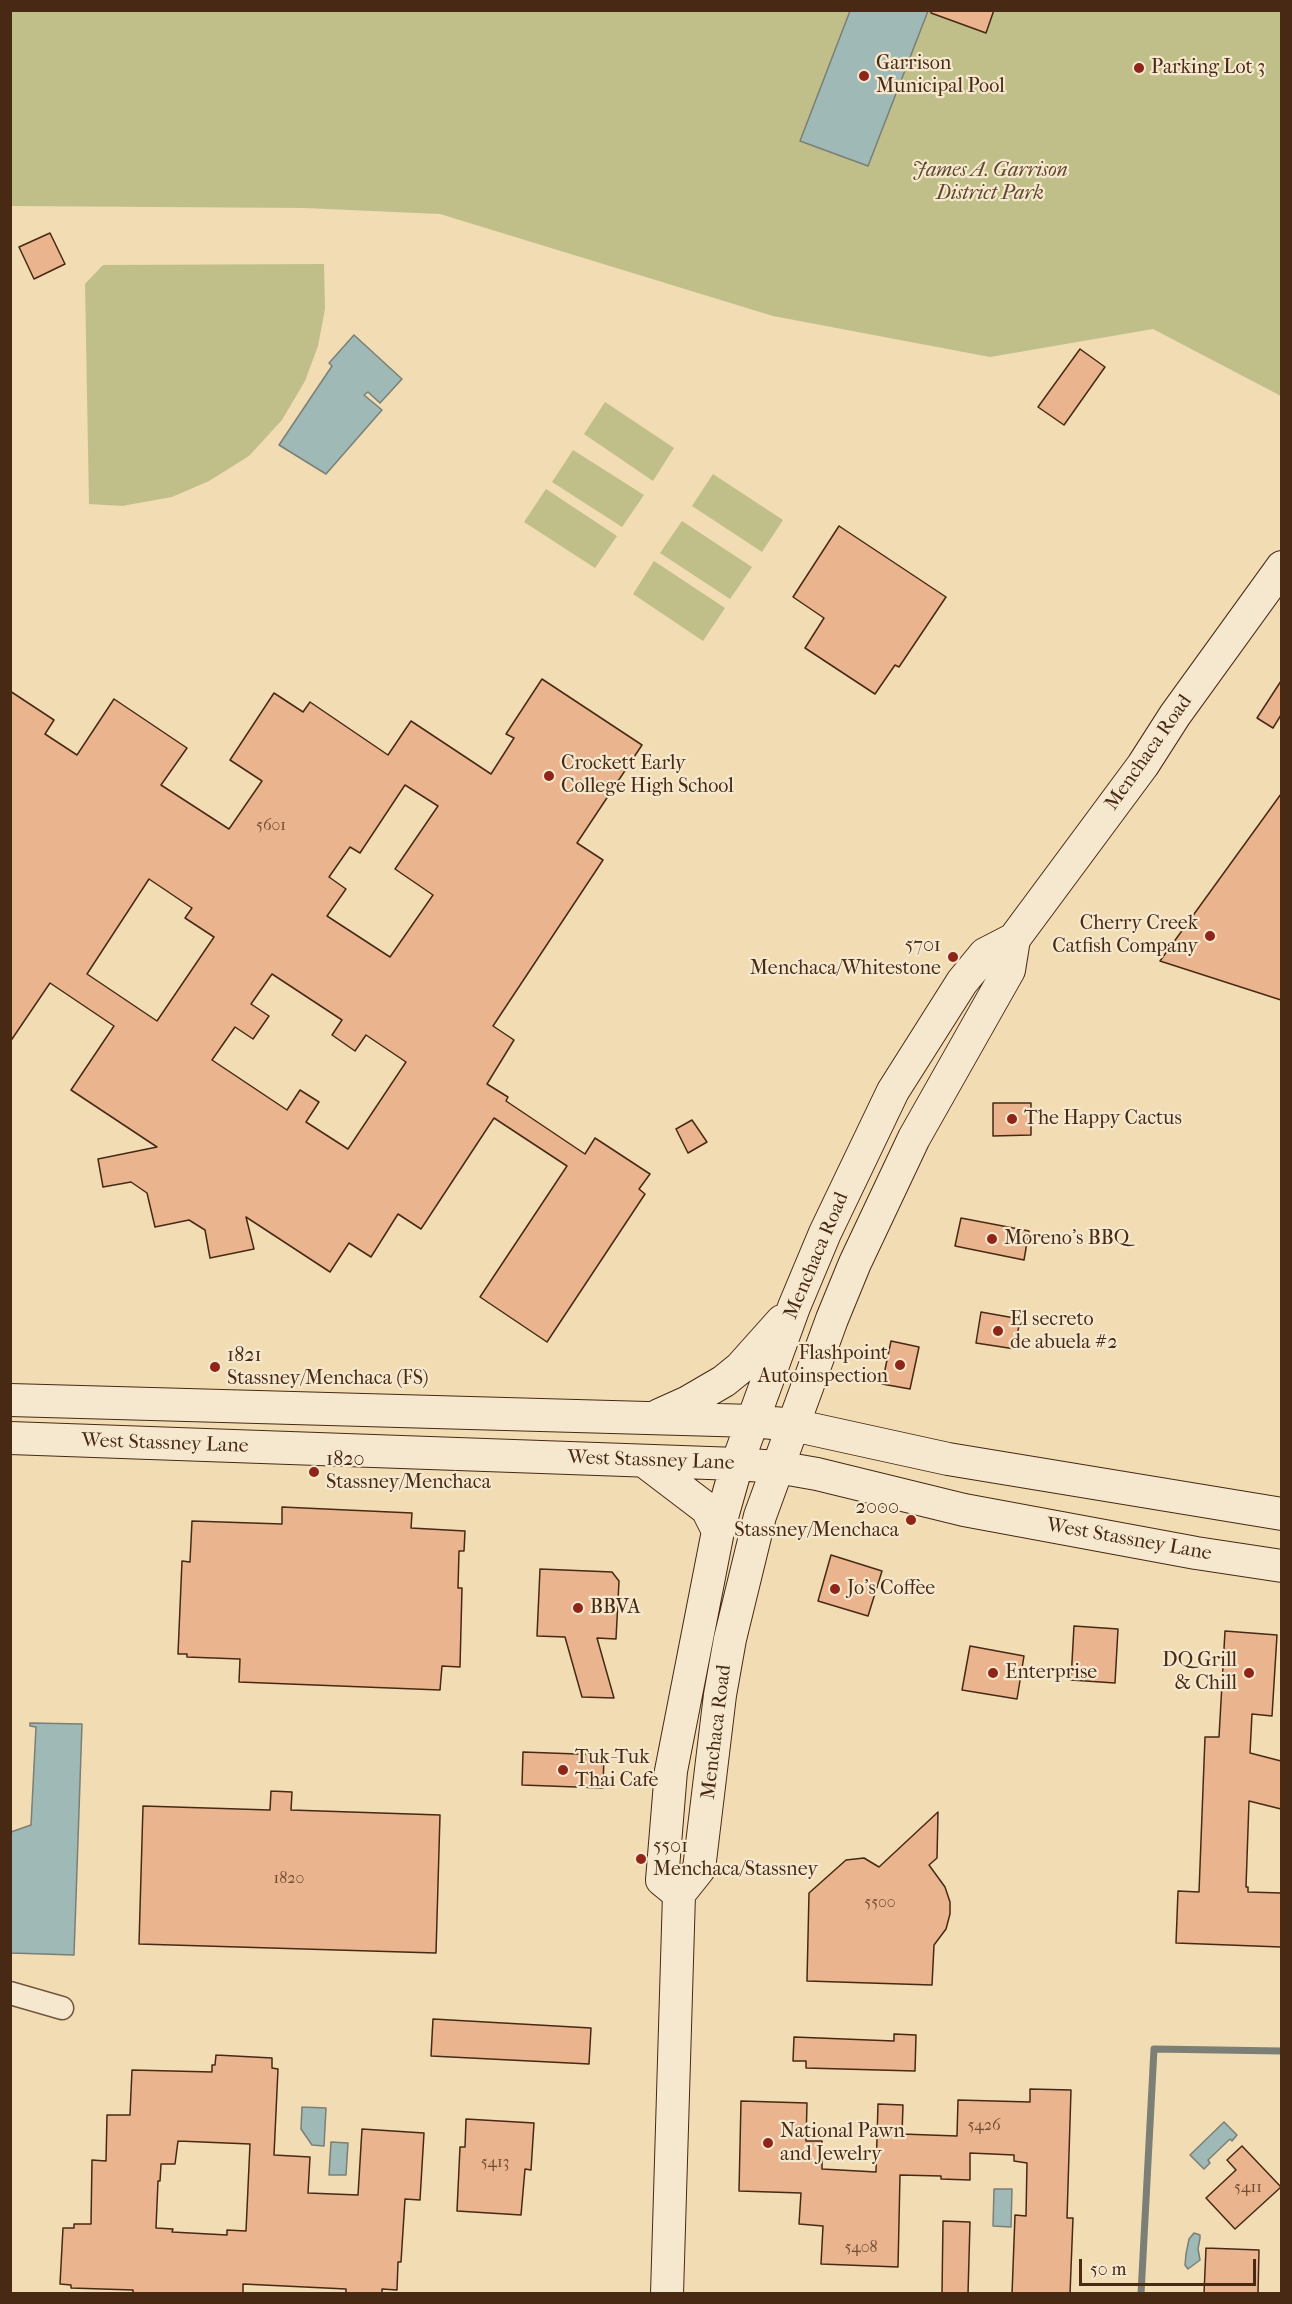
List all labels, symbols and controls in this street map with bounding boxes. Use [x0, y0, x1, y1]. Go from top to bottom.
place label: Garrison Municipal Pool [876, 52, 1005, 99]
place label: Parking Lot 3 [1151, 56, 1265, 80]
marker: Parking Lot 3 [1132, 61, 1146, 75]
marker: Garrison Municipal Pool [857, 69, 871, 83]
park label: James A. Garrison District Park [912, 159, 1068, 206]
street label: Menchaca Road [1100, 691, 1198, 815]
place label: Crockett Early College High School [561, 752, 734, 799]
marker: Crockett Early College High School [542, 769, 556, 783]
house number: 5601 [256, 816, 286, 836]
place label: Cherry Creek Catfish Company [1052, 912, 1198, 959]
marker: Cherry Creek Catfish Company [1203, 929, 1217, 943]
place label: 5701 Menchaca/Whitestone [750, 934, 941, 981]
marker: 5701 Menchaca/Whitestone [946, 950, 960, 964]
place label: The Happy Cactus [1024, 1107, 1182, 1131]
marker: The Happy Cactus [1005, 1112, 1019, 1126]
street label: Menchaca Road [779, 1189, 855, 1323]
place label: Moreno's BBQ [1004, 1227, 1129, 1251]
marker: Moreno's BBQ [985, 1232, 999, 1246]
place label: El secreto de abuela #2 [1010, 1308, 1118, 1355]
marker: El secreto de abuela #2 [991, 1324, 1005, 1338]
place label: Flashpoint Autoinspection [758, 1342, 888, 1389]
place label: 1821 Stassney/Menchaca (FS) [227, 1344, 429, 1391]
marker: Flashpoint Autoinspection [893, 1358, 907, 1372]
marker: 1821 Stassney/Menchaca (FS) [208, 1360, 222, 1374]
street label: West Stassney Lane [81, 1429, 249, 1459]
street label: West Stassney Lane [567, 1446, 735, 1476]
place label: 1820 Stassney/Menchaca [326, 1448, 491, 1495]
marker: 1820 Stassney/Menchaca [307, 1465, 321, 1479]
place label: 2000 Stassney/Menchaca [734, 1496, 899, 1543]
marker: 2000 Stassney/Menchaca [904, 1513, 918, 1527]
street label: West Stassney Lane [1045, 1514, 1213, 1566]
place label: Jo's Coffee [847, 1577, 935, 1601]
marker: Jo's Coffee [828, 1582, 842, 1596]
place label: BBVA [590, 1596, 641, 1620]
marker: BBVA [571, 1601, 585, 1615]
place label: DQ Grill & Chill [1162, 1649, 1237, 1696]
place label: Enterprise [1005, 1661, 1097, 1685]
street label: Menchaca Road [697, 1663, 737, 1801]
marker: Enterprise [986, 1666, 1000, 1680]
marker: DQ Grill & Chill [1242, 1666, 1256, 1680]
place label: Tuk-Tuk Thai Cafe [575, 1746, 658, 1793]
marker: Tuk-Tuk Thai Cafe [556, 1763, 570, 1777]
place label: 5501 Menchaca/Stassney [653, 1835, 818, 1882]
marker: 5501 Menchaca/Stassney [634, 1852, 648, 1866]
house number: 1820 [274, 1869, 304, 1889]
house number: 5500 [864, 1893, 896, 1913]
house number: 5426 [967, 2116, 1001, 2136]
place label: National Pawn and Jewelry [780, 2120, 905, 2167]
marker: National Pawn and Jewelry [761, 2136, 775, 2150]
house number: 5413 [481, 2153, 509, 2173]
house number: 5411 [1234, 2178, 1262, 2198]
house number: 5408 [844, 2238, 878, 2258]
scale bar [1082, 2247, 1259, 2285]
text: 50 m [1090, 2259, 1126, 2280]

